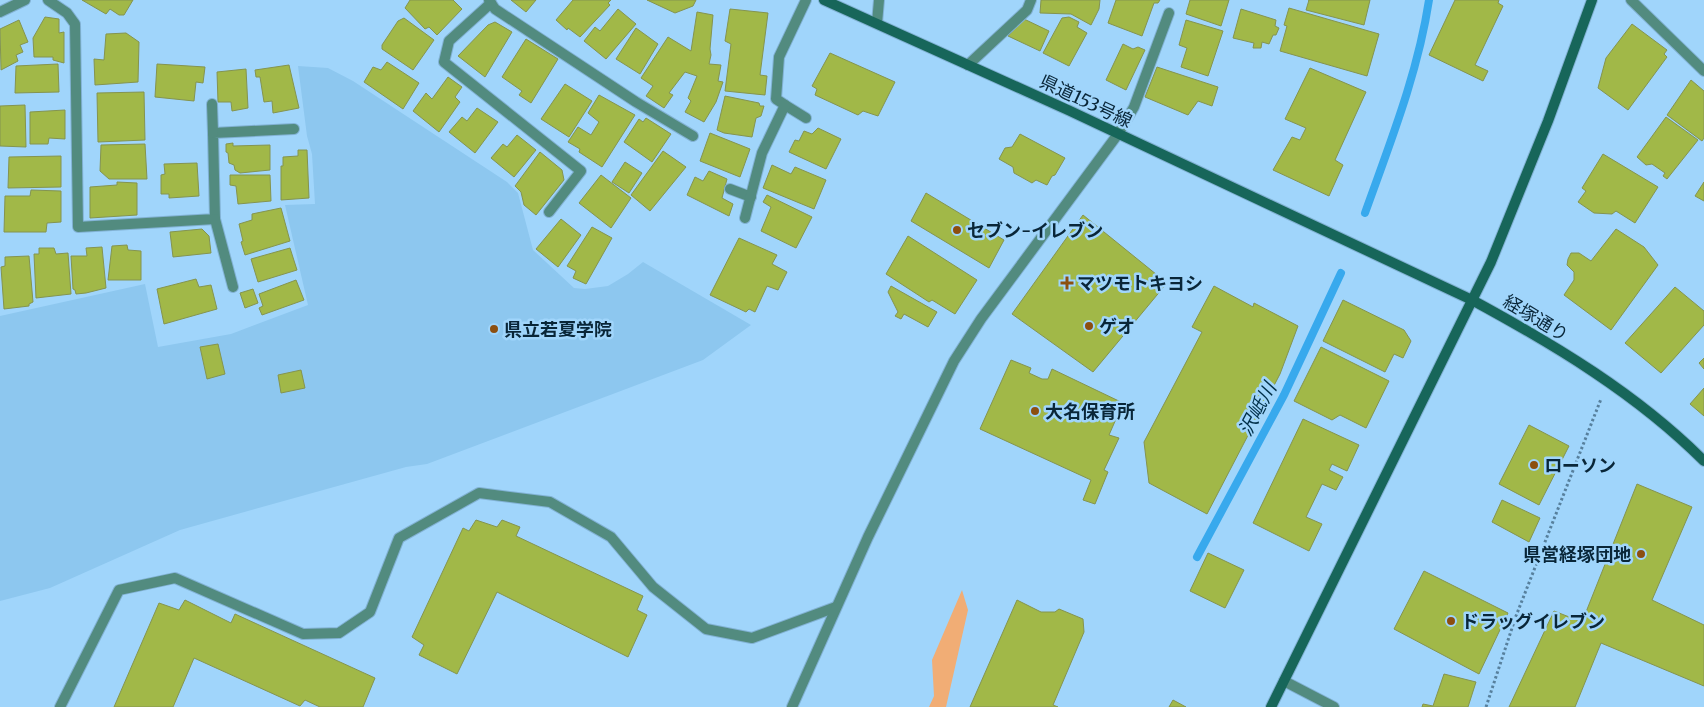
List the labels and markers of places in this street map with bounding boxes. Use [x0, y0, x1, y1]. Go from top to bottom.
place label: セブン-イレブン [967, 219, 1103, 242]
marker: セブン-イレブン [951, 224, 963, 236]
place label: マツモトキヨシ [1077, 272, 1203, 295]
marker: マツモトキヨシ [1061, 277, 1073, 289]
place label: ゲオ [1099, 315, 1135, 338]
place label: 県立若夏学院 [504, 318, 612, 341]
marker: ゲオ [1083, 320, 1095, 332]
marker: 県立若夏学院 [488, 323, 500, 335]
place label: 大名保育所 [1045, 400, 1135, 423]
marker: 大名保育所 [1029, 405, 1041, 417]
place label: ローソン [1544, 454, 1616, 477]
marker: ローソン [1528, 459, 1540, 471]
place label: 県営経塚団地 [1523, 543, 1631, 566]
marker: 県営経塚団地 [1635, 548, 1647, 560]
place label: ドラッグイレブン [1461, 610, 1605, 633]
marker: ドラッグイレブン [1445, 615, 1457, 627]

